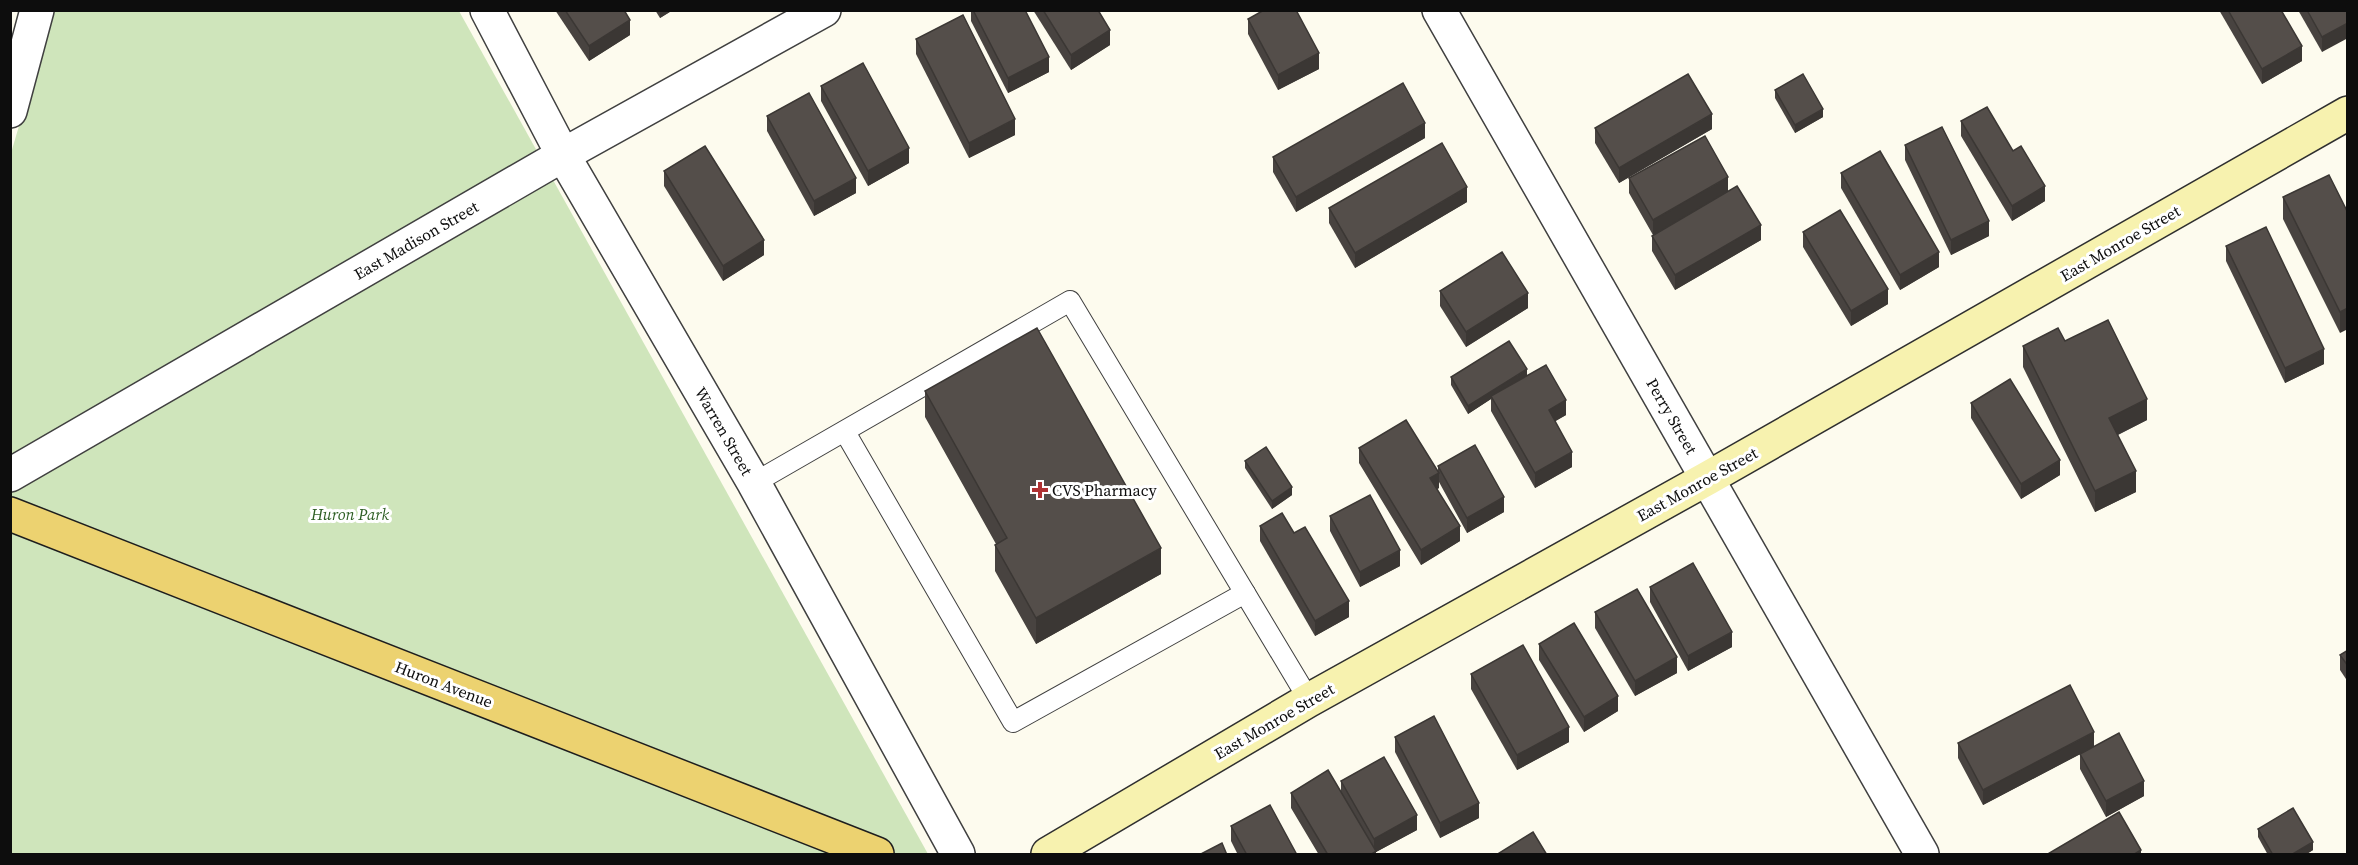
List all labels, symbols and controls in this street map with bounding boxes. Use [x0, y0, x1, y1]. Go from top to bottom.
street label: East Madison Street [350, 195, 483, 285]
street label: East Monroe Street [2056, 199, 2185, 286]
street label: Perry Street [1641, 374, 1703, 459]
street label: Warren Street [690, 383, 759, 480]
street label: East Monroe Street [1633, 441, 1762, 526]
place label: CVS Pharmacy [1052, 479, 1158, 501]
marker: CVS Pharmacy [1033, 483, 1047, 497]
park label: Huron Park [310, 503, 389, 525]
street label: Huron Avenue [392, 655, 496, 713]
street label: East Monroe Street [1210, 677, 1339, 764]

